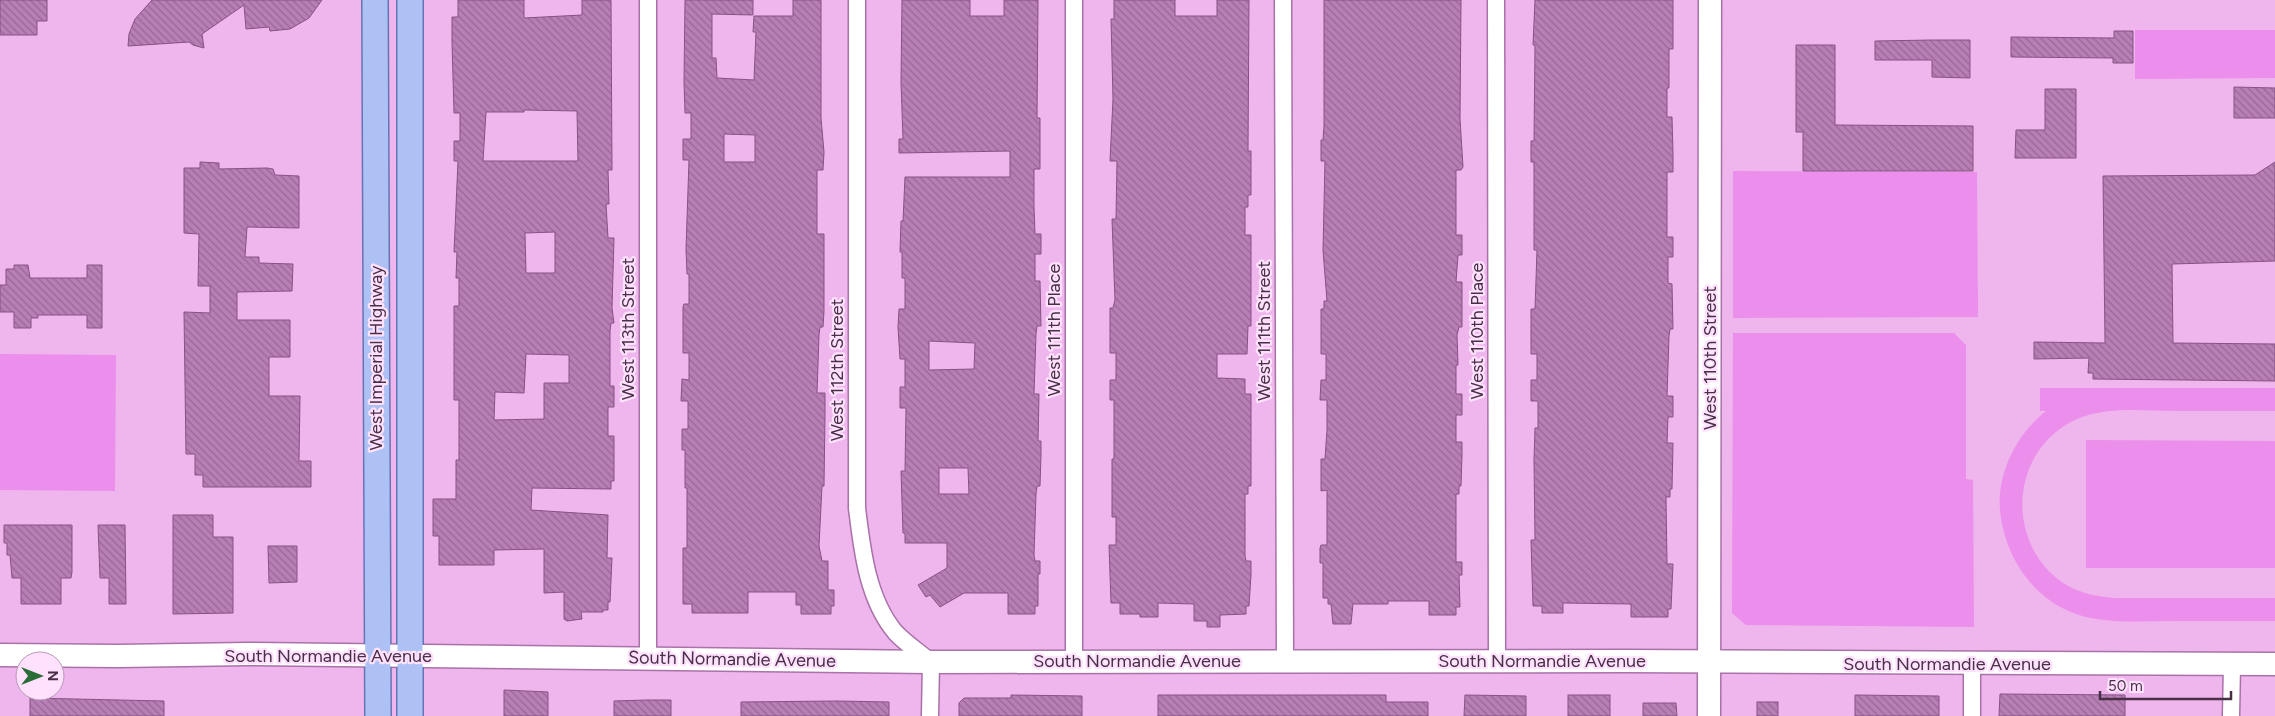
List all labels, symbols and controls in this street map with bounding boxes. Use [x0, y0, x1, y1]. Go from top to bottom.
street label: West 113th Street [617, 258, 639, 400]
street label: West 111th Street [1253, 261, 1275, 401]
street label: West 110th Place [1466, 262, 1488, 399]
street label: West 111th Place [1043, 263, 1065, 396]
street label: West Imperial Highway [365, 265, 387, 451]
street label: West 110th Street [1699, 286, 1721, 430]
street label: West 112th Street [826, 298, 848, 441]
street label: South Normandie Avenue [224, 645, 432, 667]
street label: South Normandie Avenue [628, 646, 836, 672]
street label: South Normandie Avenue [1033, 650, 1241, 672]
street label: South Normandie Avenue [1438, 650, 1646, 672]
north arrow [15, 651, 65, 701]
street label: South Normandie Avenue [1843, 653, 2051, 675]
scale bar [2100, 668, 2231, 700]
text: N [44, 671, 61, 681]
text: 50 m [2108, 677, 2143, 695]

